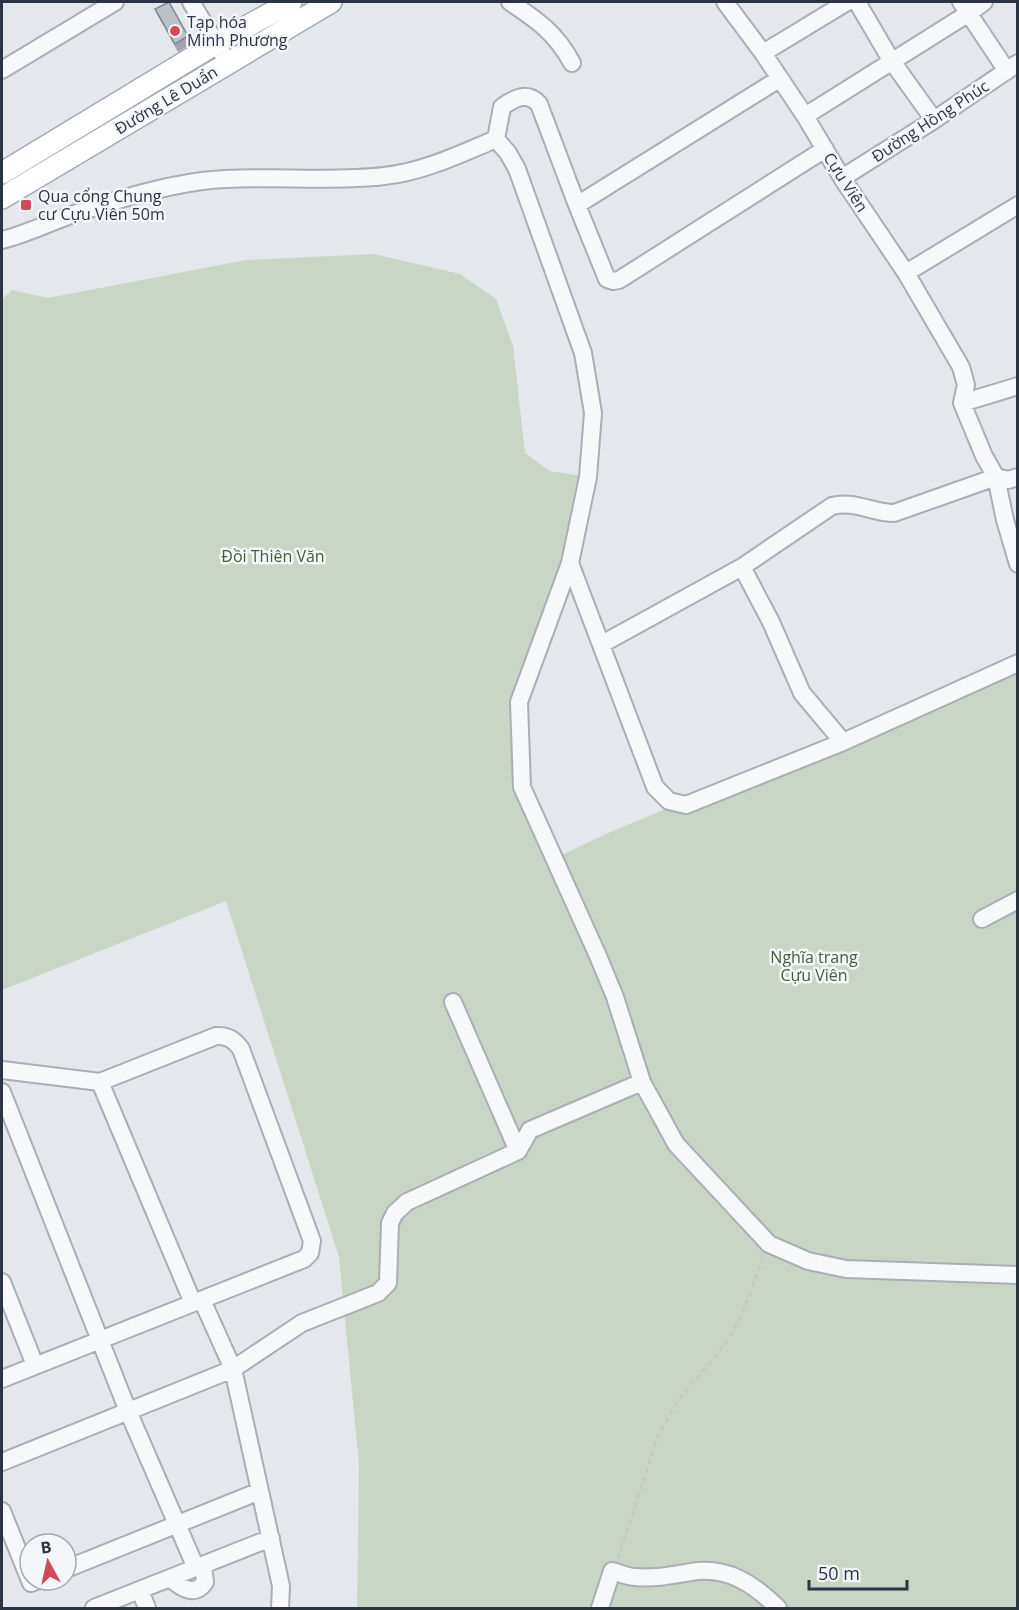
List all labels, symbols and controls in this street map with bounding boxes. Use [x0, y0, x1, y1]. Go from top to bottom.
place label: Tạp hóa Minh Phương [187, 11, 288, 51]
marker: Tạp hóa Minh Phương [168, 24, 182, 38]
street label: Đường Lê Duẩn [111, 61, 221, 139]
street label: Đường Hồng Phúc [867, 75, 993, 167]
street label: Cựu Viên [819, 148, 873, 216]
place label: Qua cổng Chung cư Cựu Viên 50m [38, 185, 165, 225]
marker: Qua cổng Chung cư Cựu Viên 50m [19, 198, 33, 212]
park label: Đồi Thiên Văn [221, 545, 325, 567]
park label: Nghĩa trang Cựu Viên [770, 946, 858, 986]
north arrow [18, 1532, 78, 1592]
text: B [39, 1536, 53, 1559]
scale bar [809, 1553, 906, 1591]
text: 50 m [818, 1561, 860, 1585]

